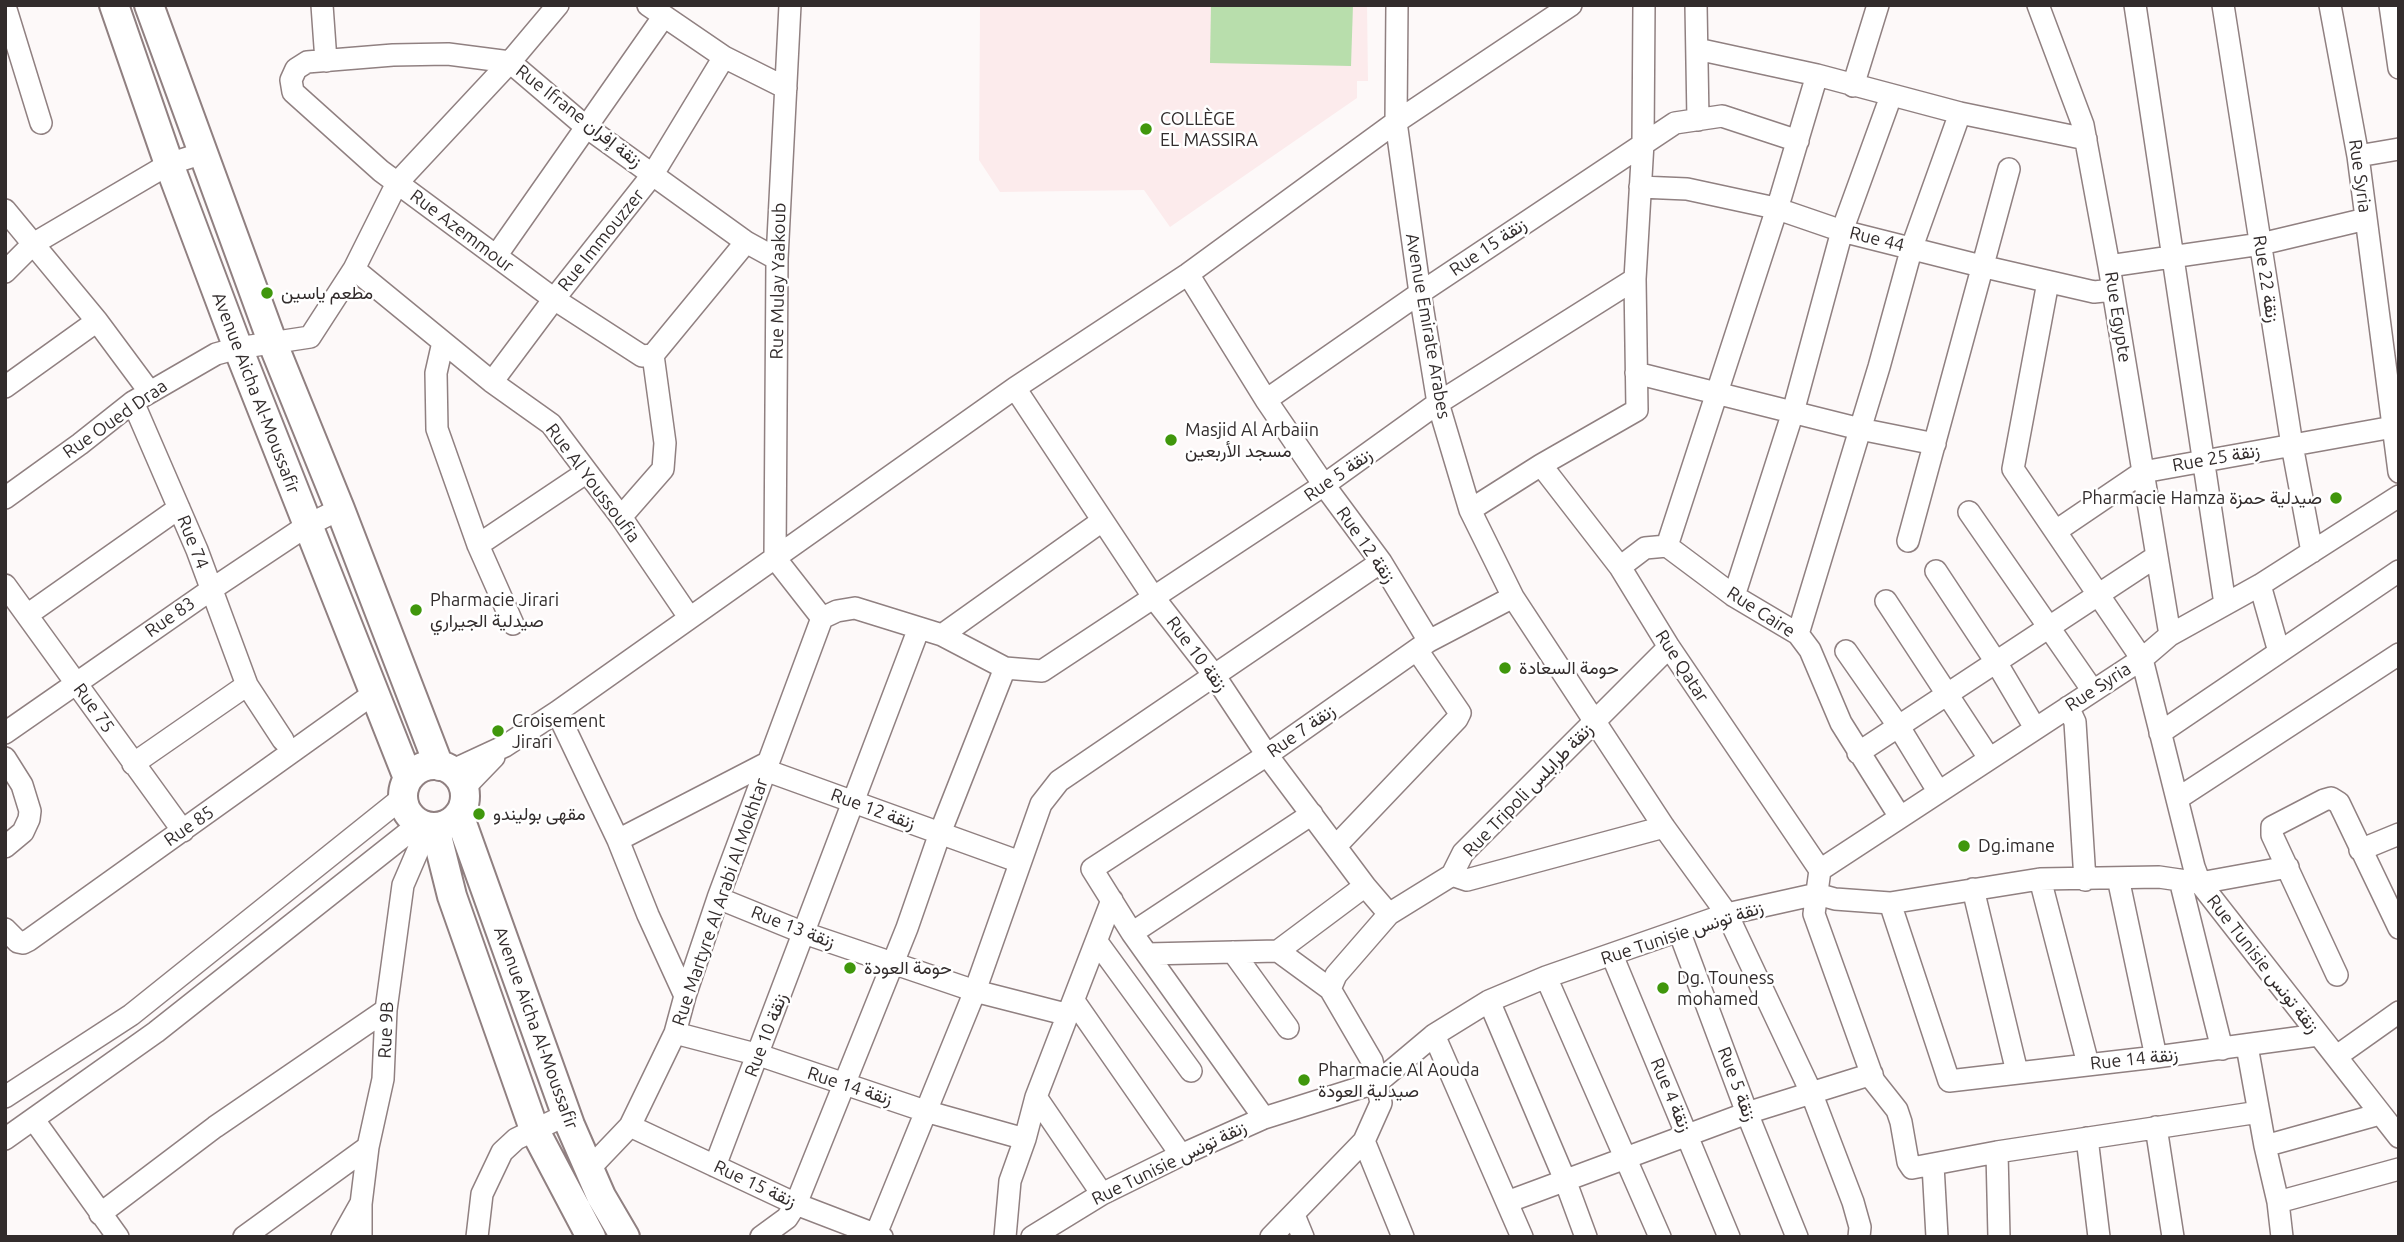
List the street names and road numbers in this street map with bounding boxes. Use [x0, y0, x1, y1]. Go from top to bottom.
street label: Rue Ifrane زنقة إفران [512, 60, 646, 172]
street label: Rue Syria [2344, 138, 2376, 214]
street label: Rue Azemmour [406, 185, 518, 277]
street label: Rue Immouzzer [553, 185, 649, 295]
street label: Rue Mulay Yaakoub [766, 203, 790, 359]
street label: Rue 15 زنقة [1445, 213, 1531, 281]
street label: Rue 44 [1847, 222, 1907, 256]
street label: Avenue Emirate Arabes [1401, 232, 1455, 420]
street label: Rue 22 زنقة [2248, 234, 2284, 324]
street label: Rue Egypte [2100, 270, 2136, 364]
street label: Avenue Aicha Al-Moussafir [208, 289, 304, 497]
street label: Rue Oued Draa [59, 375, 171, 463]
street label: Rue Al Youssoufia [541, 419, 645, 547]
street label: Rue 25 زنقة [2171, 440, 2261, 476]
street label: Rue 5 زنقة [1300, 444, 1376, 506]
street label: Rue 12 زنقة [1332, 503, 1400, 587]
street label: Rue 74 [173, 512, 213, 572]
street label: Rue Caire [1723, 582, 1799, 642]
street label: Rue 83 [141, 592, 199, 642]
street label: Rue 10 زنقة [1162, 612, 1232, 696]
street label: Rue Qatar [1651, 626, 1713, 706]
street label: Rue Syria [2061, 658, 2135, 716]
street label: Rue 75 [69, 679, 119, 737]
street label: Rue 7 زنقة [1263, 700, 1339, 762]
street label: Rue Tripoli زنقة طرابلس [1458, 719, 1598, 861]
street label: Rue Martyre Al Arabi Al Mokhtar [667, 775, 773, 1029]
street label: Rue 12 زنقة [828, 784, 918, 834]
street label: Rue 85 [160, 801, 218, 851]
street label: Rue Tunisie زنقة تونس [2202, 891, 2324, 1037]
street label: Rue Tunisie زنقة تونس [1598, 897, 1766, 969]
street label: Rue 13 زنقة [748, 901, 838, 953]
street label: Avenue Aicha Al-Moussafir [489, 924, 583, 1132]
street label: Rue 10 زنقة [740, 990, 792, 1080]
street label: Rue 9B [374, 1001, 398, 1059]
street label: Rue 5 زنقة [1713, 1044, 1761, 1124]
street label: Rue 14 زنقة [2089, 1044, 2179, 1074]
street label: Rue 4 زنقة [1646, 1055, 1696, 1135]
street label: Rue 14 زنقة [805, 1062, 895, 1110]
street label: Rue Tunisie زنقة تونس [1088, 1116, 1250, 1210]
street label: Rue 15 زنقة [710, 1156, 800, 1212]

